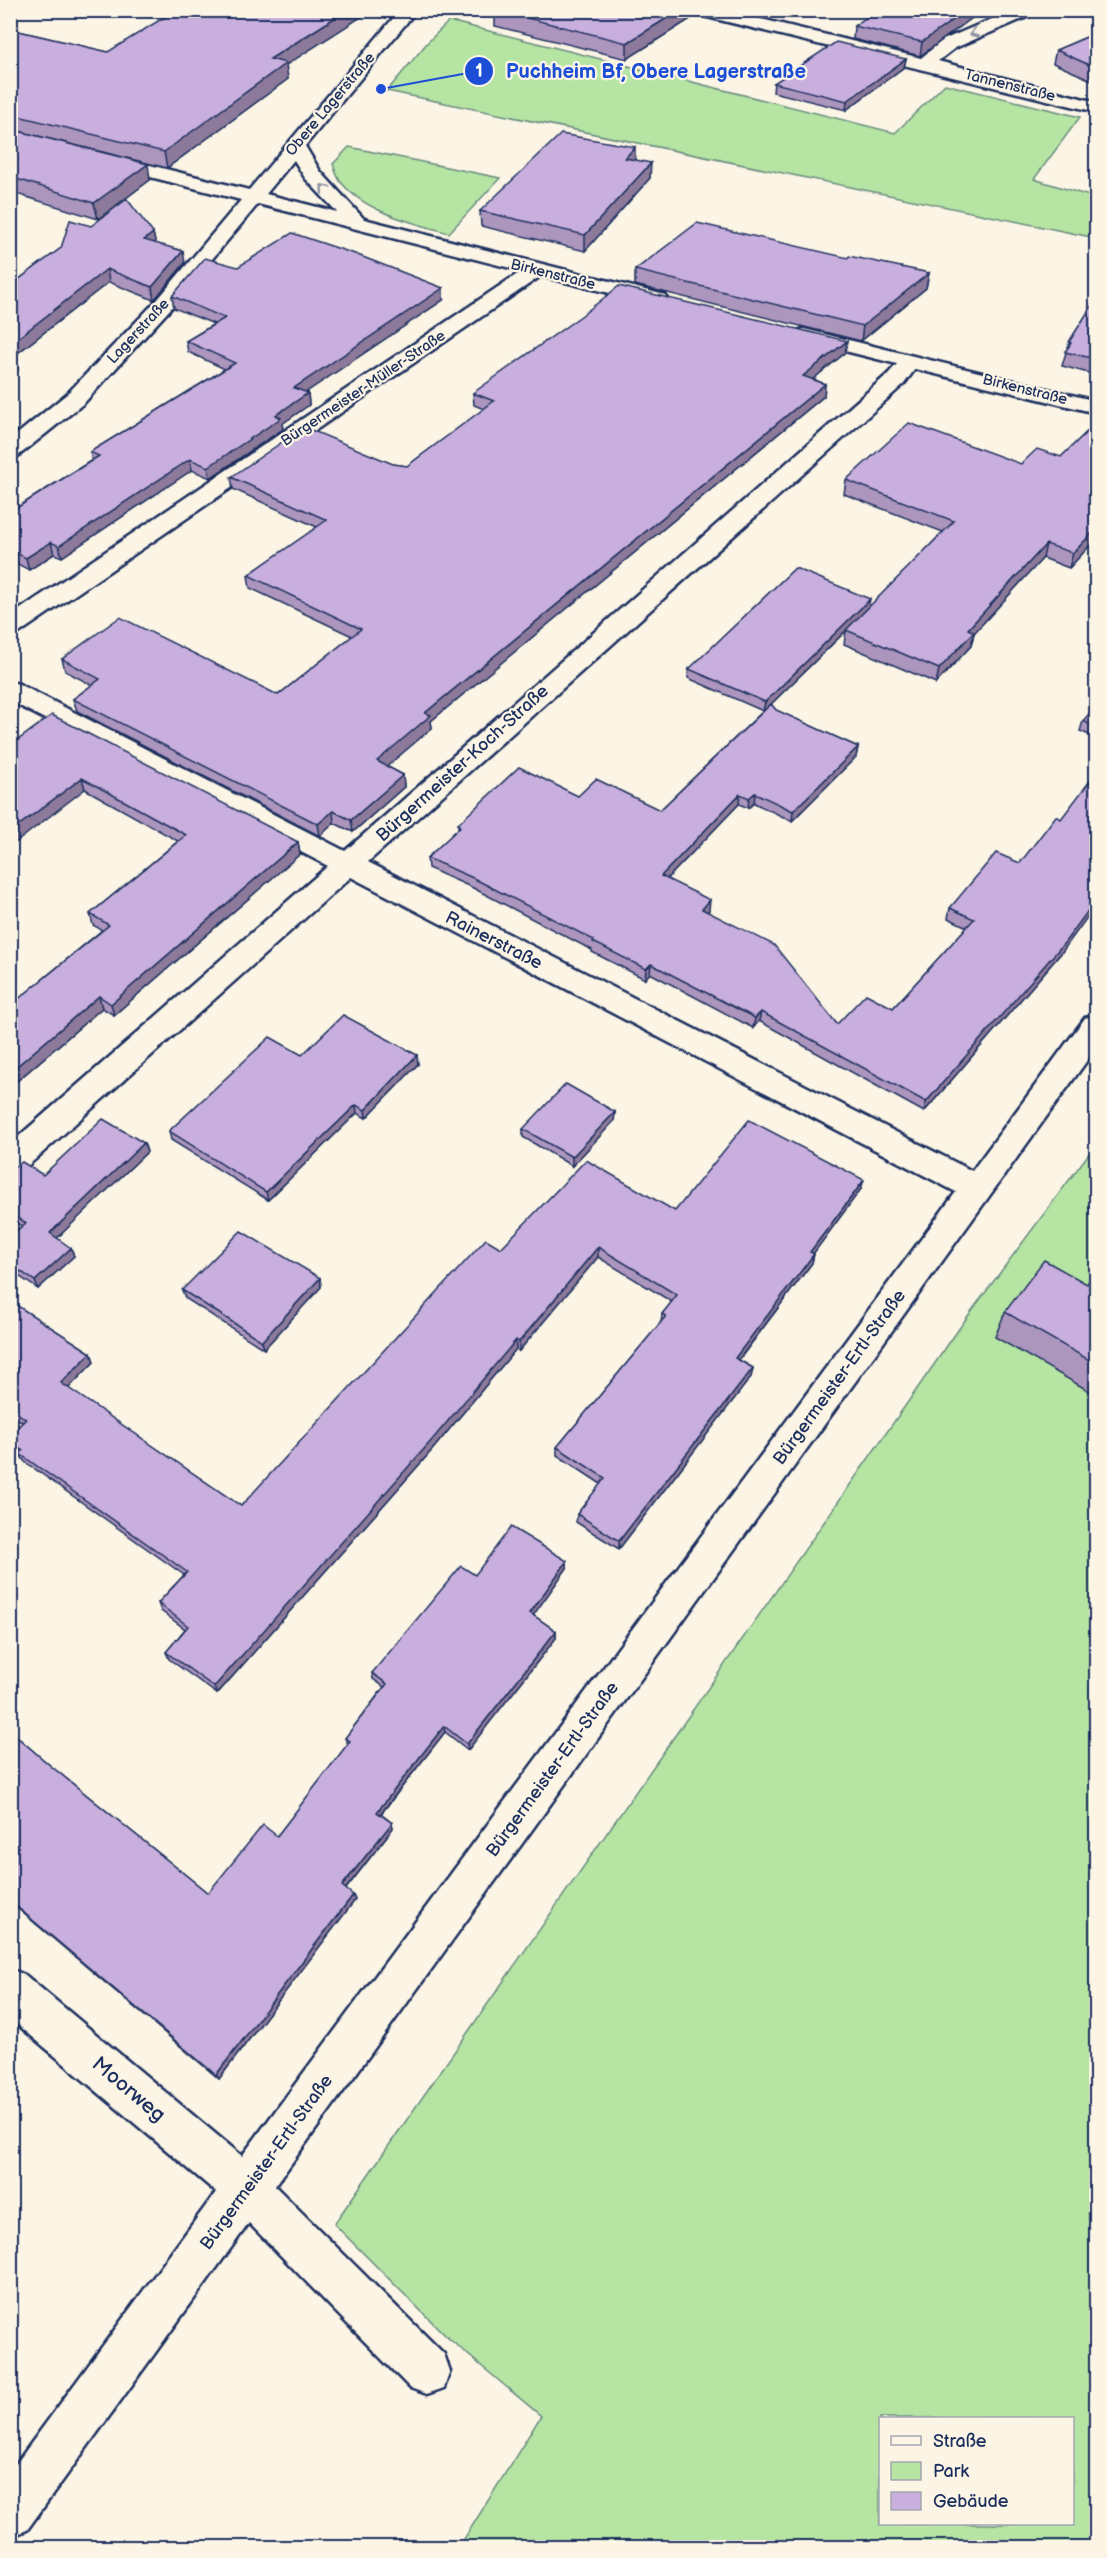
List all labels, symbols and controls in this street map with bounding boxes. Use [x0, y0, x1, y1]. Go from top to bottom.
one-way arrow [970, 26, 981, 38]
street label: Obere Lagerstraße [282, 49, 379, 160]
callout: Puchheim Bf, Obere Lagerstraße [464, 52, 818, 90]
text: Puchheim Bf, Obere Lagerstraße [506, 60, 806, 84]
text: 1 [475, 61, 483, 82]
street label: Tannenstraße [962, 65, 1057, 106]
one-way arrow [320, 184, 331, 195]
street label: Birkenstraße [509, 255, 597, 294]
street label: Lagerstraße [103, 295, 174, 368]
street label: Bürgermeister-Müller-Straße [277, 326, 449, 451]
street label: Birkenstraße [981, 370, 1069, 409]
street label: Bürgermeister-Koch-Straße [372, 680, 553, 846]
street label: Rainerstraße [442, 907, 546, 974]
street label: Bürgermeister-Ertl-Straße [769, 1285, 910, 1469]
street label: Bürgermeister-Ertl-Straße [482, 1677, 623, 1861]
street label: Moorweg [87, 2051, 170, 2127]
street label: Bürgermeister-Ertl-Straße [196, 2070, 337, 2254]
legend [879, 2417, 1074, 2525]
text: Straße [933, 2431, 987, 2452]
text: Park [933, 2461, 969, 2482]
text: Gebäude [933, 2491, 1009, 2512]

